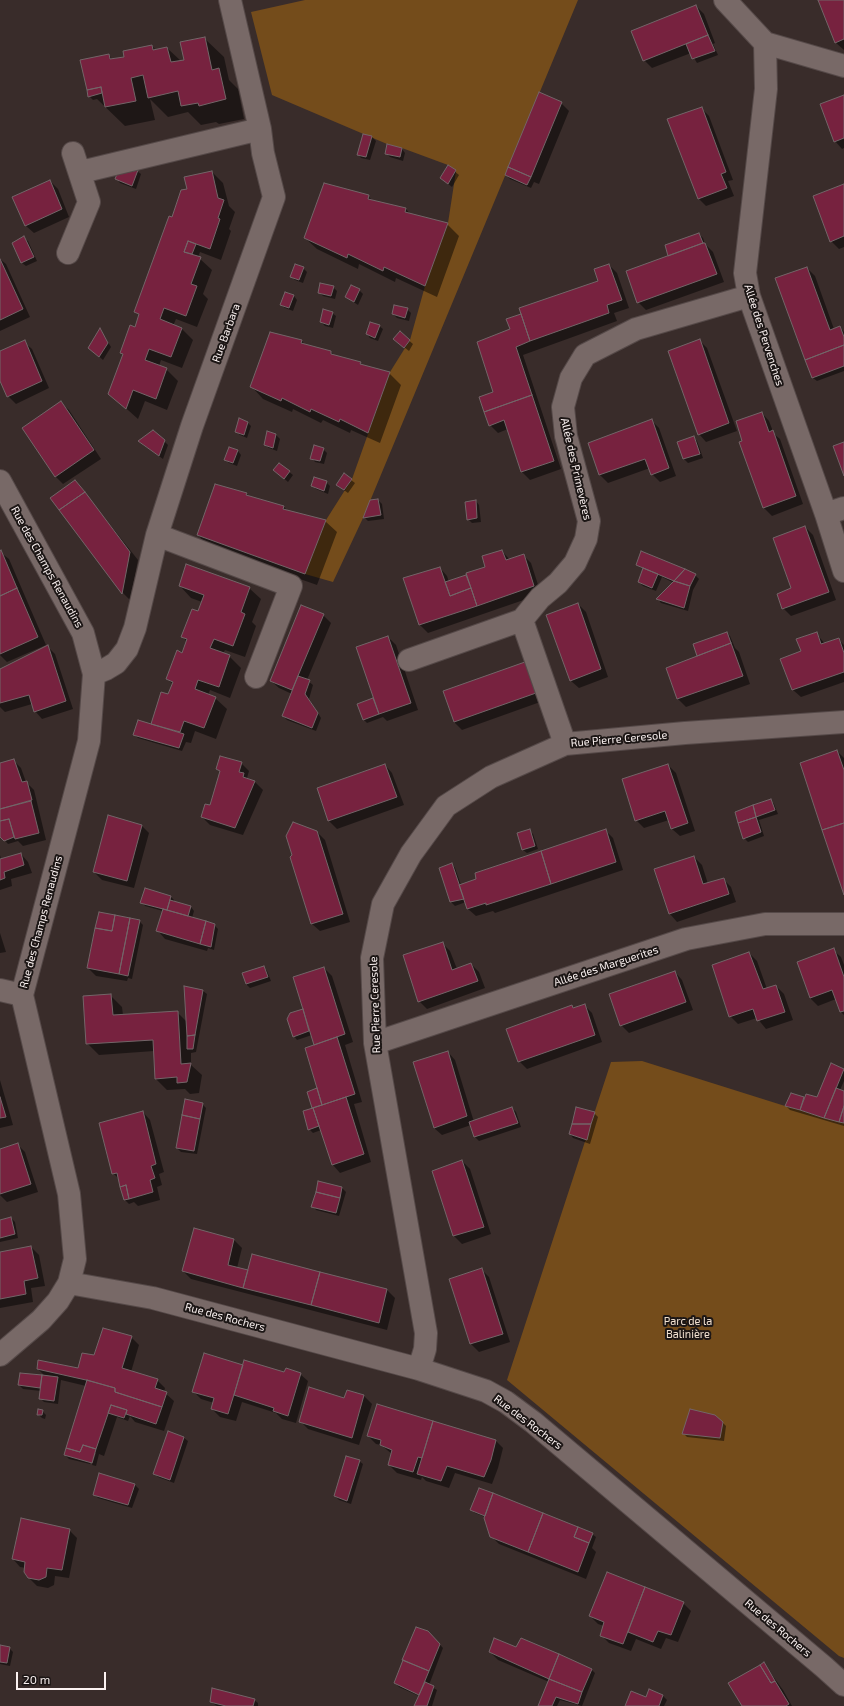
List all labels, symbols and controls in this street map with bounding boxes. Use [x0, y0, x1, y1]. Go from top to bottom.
street label: Allée des Pervenches [741, 283, 787, 387]
street label: Rue Barbara [209, 302, 243, 364]
street label: Allée des Primevères [558, 417, 594, 521]
street label: Rue des Champs Renaudins [8, 504, 86, 630]
street label: Rue Pierre Ceresole [570, 728, 668, 750]
street label: Rue des Champs Renaudins [17, 854, 65, 990]
street label: Allée des Marguerites [552, 943, 660, 989]
street label: Rue Pierre Ceresole [367, 956, 383, 1054]
street label: Rue des Rochers [184, 1300, 266, 1334]
park label: Parc de la Balinière [664, 1314, 712, 1340]
street label: Rue des Rochers [491, 1392, 565, 1452]
street label: Rue des Rochers [742, 1596, 814, 1660]
scale bar [18, 1664, 108, 1690]
text: 20 m [23, 1672, 50, 1686]

